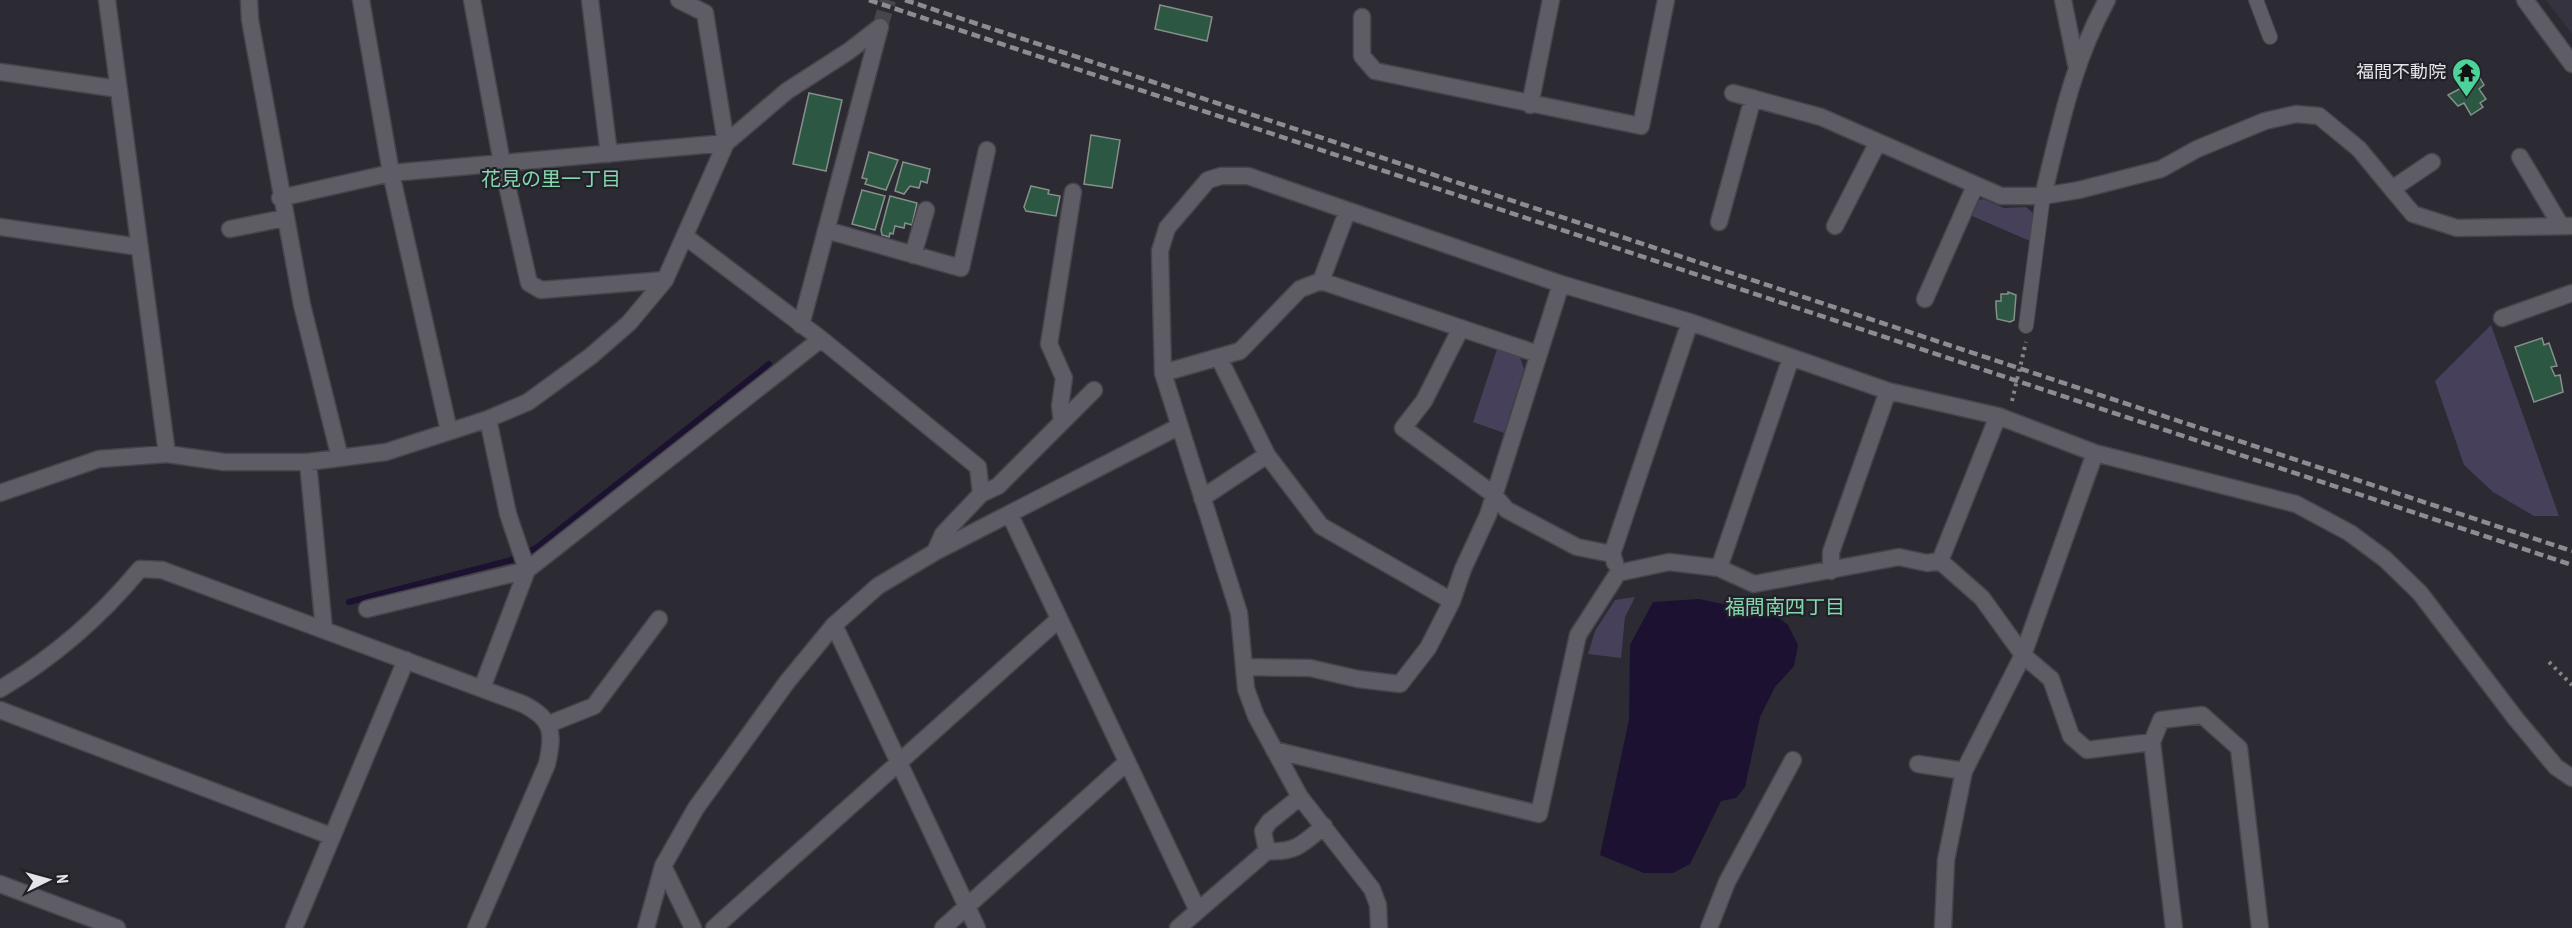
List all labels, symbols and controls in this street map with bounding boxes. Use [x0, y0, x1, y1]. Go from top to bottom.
temple icon: 福間不動院 [2451, 56, 2483, 98]
place label: 福間不動院 [2356, 60, 2446, 83]
district label: 花見の里一丁目 [481, 166, 621, 192]
district label: 福間南四丁目 [1725, 594, 1845, 620]
north arrow [18, 850, 78, 910]
text: N [53, 874, 73, 884]

